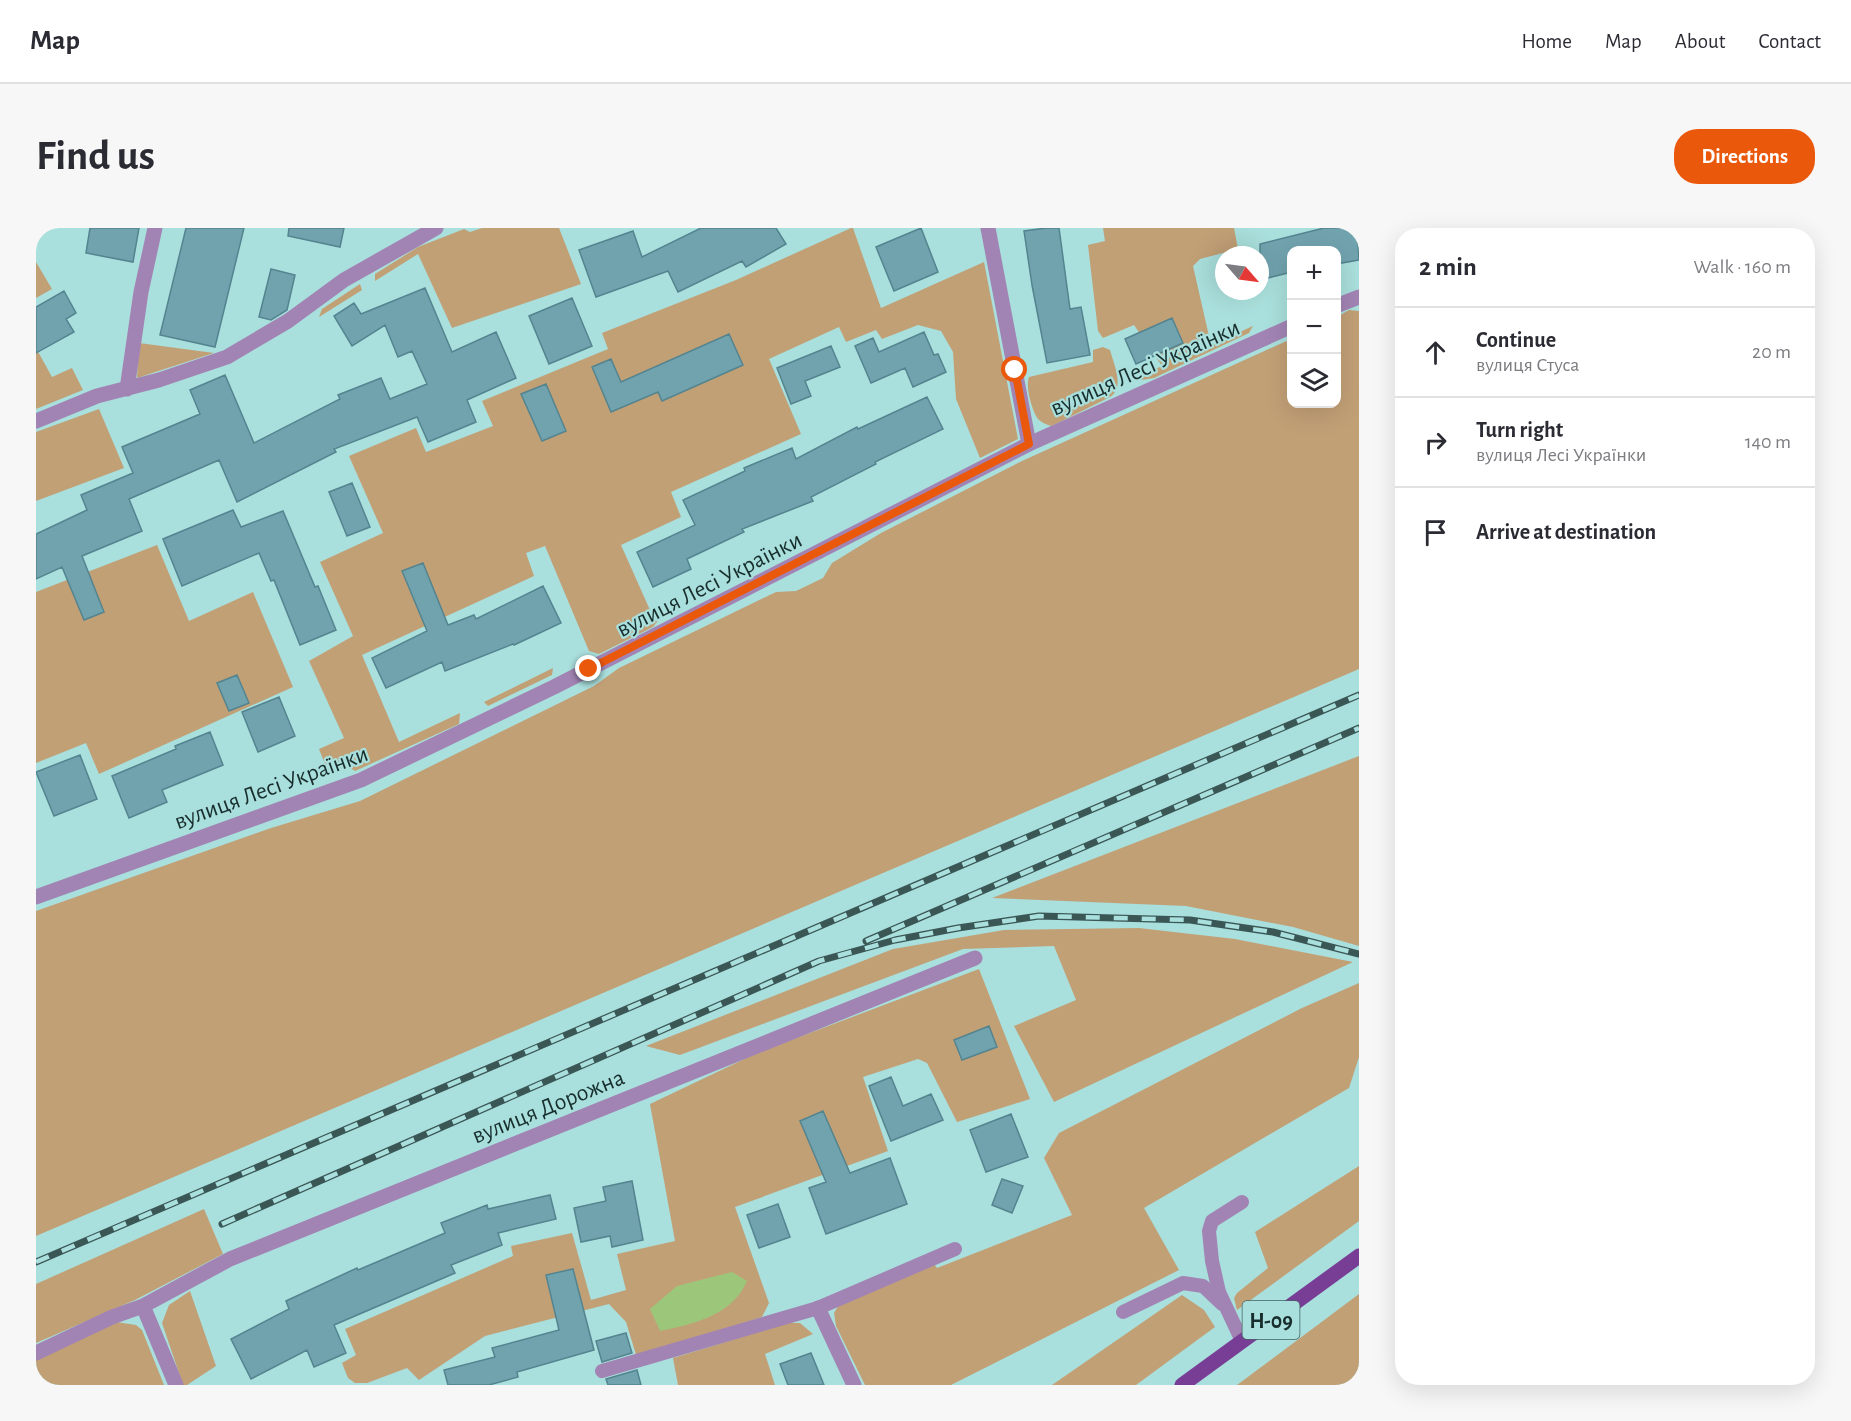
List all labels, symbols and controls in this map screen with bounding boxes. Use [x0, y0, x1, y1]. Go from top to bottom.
text: Map [30, 27, 80, 55]
text: Home [1521, 31, 1572, 52]
text: Map [1605, 31, 1642, 52]
text: About [1675, 31, 1725, 52]
text: Contact [1758, 31, 1821, 52]
button: Directions [1674, 129, 1815, 184]
text: Find us [36, 135, 155, 177]
north arrow [1215, 246, 1269, 300]
map controls [1287, 246, 1341, 408]
button: + [1287, 246, 1341, 300]
text: 2 min [1419, 254, 1477, 280]
text: Walk · 160 m [1694, 257, 1791, 277]
button: − [1287, 300, 1341, 354]
street label: вулиця Лесі Українки [1047, 315, 1244, 420]
text: Continue [1476, 329, 1556, 351]
icon: ahead [1419, 336, 1452, 369]
text: 20 m [1752, 342, 1791, 362]
button: layers [1287, 354, 1341, 408]
text: вулиця Стуса [1476, 355, 1579, 375]
route start [1001, 356, 1027, 382]
text: Turn right [1476, 419, 1563, 441]
icon: right [1419, 426, 1452, 459]
text: 140 m [1745, 432, 1791, 452]
text: вулиця Лесі Українки [1476, 445, 1646, 465]
icon: arrive [1419, 516, 1452, 549]
text: Arrive at destination [1476, 521, 1656, 543]
street label: вулиця Лесі Українки [613, 528, 806, 642]
route end [575, 655, 601, 681]
street label: вулиця Лесі Українки [171, 742, 372, 834]
street label: вулиця Дорожна [469, 1065, 628, 1148]
road number: Н-09 [1242, 1301, 1300, 1339]

